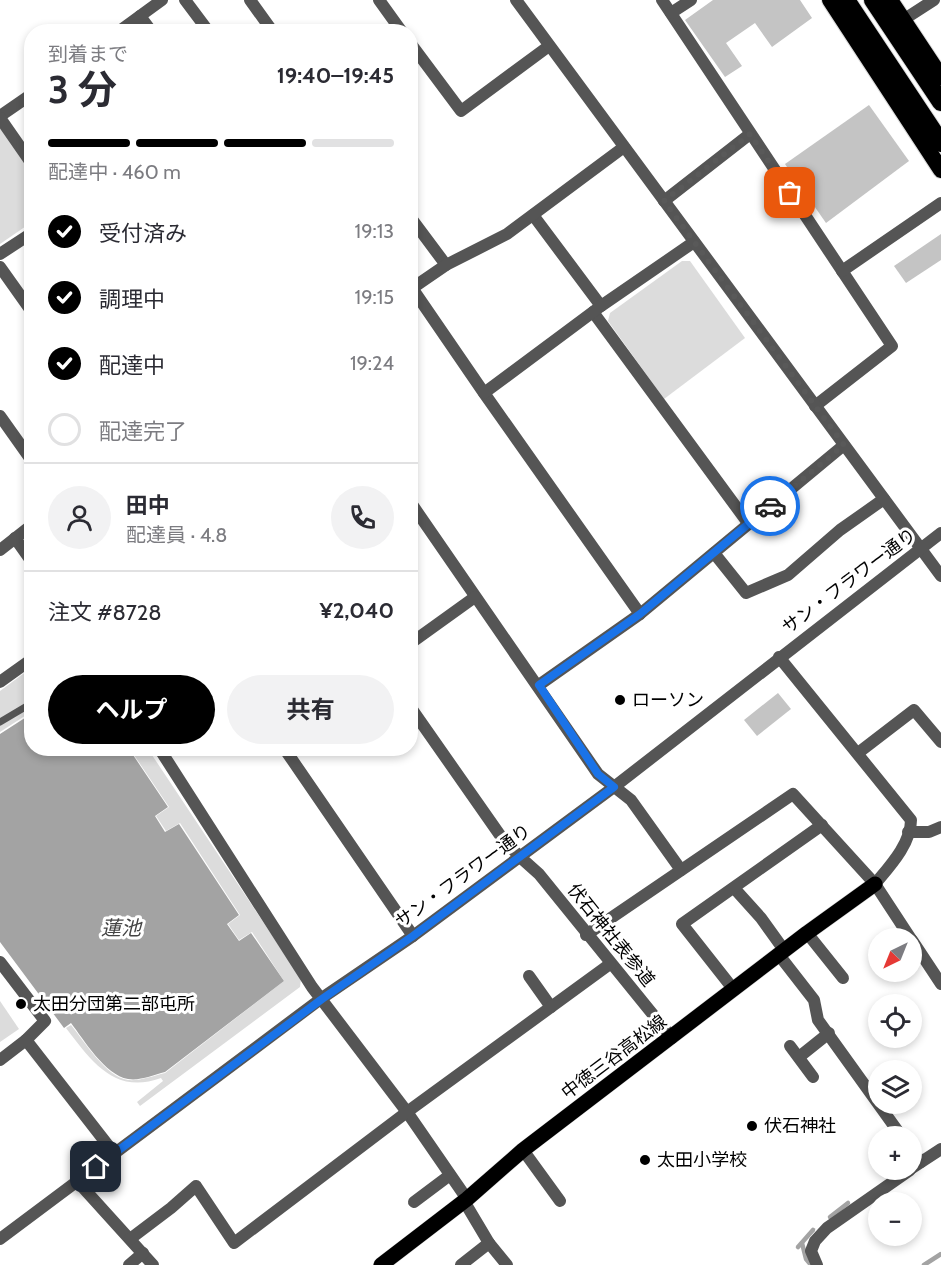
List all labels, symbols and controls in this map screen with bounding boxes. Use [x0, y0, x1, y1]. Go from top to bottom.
text: 到着まで [48, 42, 128, 66]
text: 19:40–19:45 [277, 62, 394, 89]
text: 3 分 [48, 65, 117, 113]
text: 配達中 · 460 m [48, 160, 181, 184]
pin [764, 167, 815, 218]
icon: bag [773, 176, 806, 209]
icon: check [48, 215, 81, 248]
text: 19:13 [355, 219, 394, 243]
text: 受付済み [99, 220, 187, 247]
icon: check [48, 281, 81, 314]
text: 19:15 [355, 285, 394, 309]
text: 調理中 [99, 286, 165, 313]
icon: check [48, 347, 81, 380]
text: 19:24 [350, 351, 394, 375]
text: 配達中 [99, 352, 165, 379]
text: 配達完了 [99, 418, 187, 445]
courier [740, 476, 800, 536]
button: person [48, 486, 111, 549]
button: phone [331, 486, 394, 549]
icon: car [754, 490, 787, 523]
text: 田中 [126, 492, 170, 519]
text: 配達員 · 4.8 [126, 523, 227, 547]
street label: サン・フラワー通り [778, 523, 920, 639]
text: ¥2,040 [319, 597, 394, 624]
text: 注文 #8728 [48, 599, 162, 626]
button: ヘルプ [48, 675, 215, 744]
button: 共有 [227, 675, 394, 744]
place label: ローソン [632, 689, 704, 711]
marker: ローソン [613, 693, 627, 707]
street label: サン・フラワー通り [391, 819, 535, 933]
street label: 伏石神社表参道 [563, 879, 659, 991]
water label: 蓮池 [101, 916, 143, 940]
north arrow [868, 928, 922, 982]
map controls [868, 928, 922, 1246]
place label: 太田分団第二部屯所 [33, 993, 195, 1015]
button: locate [868, 994, 922, 1048]
marker: 太田分団第二部屯所 [14, 997, 28, 1011]
street label: 中徳三谷高松線 [557, 1010, 671, 1104]
button: layers [868, 1060, 922, 1114]
place label: 伏石神社 [764, 1115, 836, 1137]
marker: 伏石神社 [745, 1119, 759, 1133]
button: + [868, 1126, 922, 1180]
pin [70, 1141, 121, 1192]
place label: 太田小学校 [657, 1149, 747, 1171]
icon: home [79, 1150, 112, 1183]
marker: 太田小学校 [638, 1153, 652, 1167]
button: − [868, 1192, 922, 1246]

